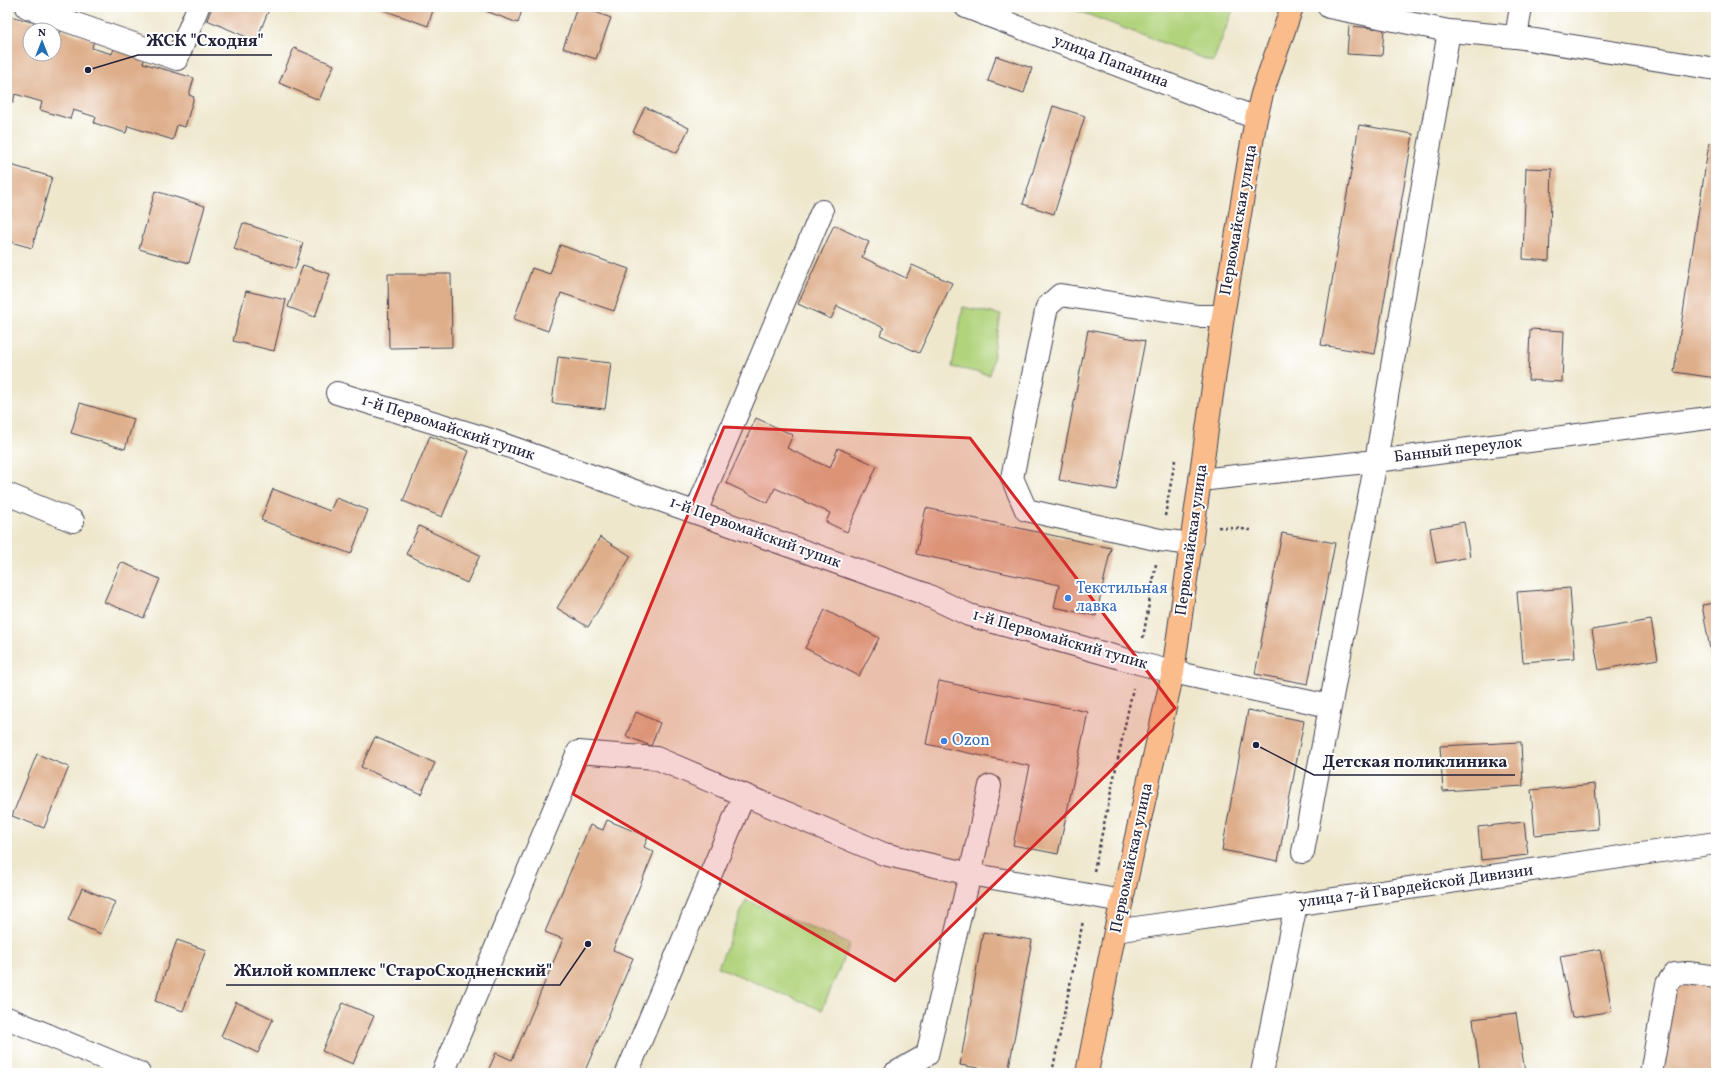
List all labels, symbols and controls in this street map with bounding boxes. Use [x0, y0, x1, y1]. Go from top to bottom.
north arrow [22, 22, 62, 62]
text: N [38, 26, 46, 41]
callout: ЖСК "Сходня" [138, 26, 272, 55]
text: ЖСК "Сходня" [146, 30, 264, 53]
street label: улица Папанина [1050, 30, 1172, 94]
street label: Первомайская улица [1215, 143, 1263, 297]
street label: 1-й Первомайский тупик [358, 390, 538, 467]
street label: Банный переулок [1393, 431, 1524, 469]
street label: Первомайская улица [1170, 463, 1214, 617]
street label: 1-й Первомайский тупик [666, 492, 844, 574]
place label: Текстильная лавка [1076, 578, 1168, 618]
marker: Текстильная лавка [1063, 593, 1073, 603]
street label: 1-й Первомайский тупик [970, 604, 1151, 676]
place label: Ozon [952, 730, 990, 752]
marker: Ozon [939, 736, 949, 746]
callout: Детская поликлиника [1314, 746, 1515, 775]
text: Детская поликлиника [1322, 751, 1508, 774]
street label: Первомайская улица [1105, 781, 1159, 935]
street label: улица 7-й Гвардейской Дивизии [1297, 860, 1535, 914]
callout: Жилой комплекс "СтароСходненский" [226, 956, 560, 985]
text: Жилой комплекс "СтароСходненский" [234, 960, 552, 983]

